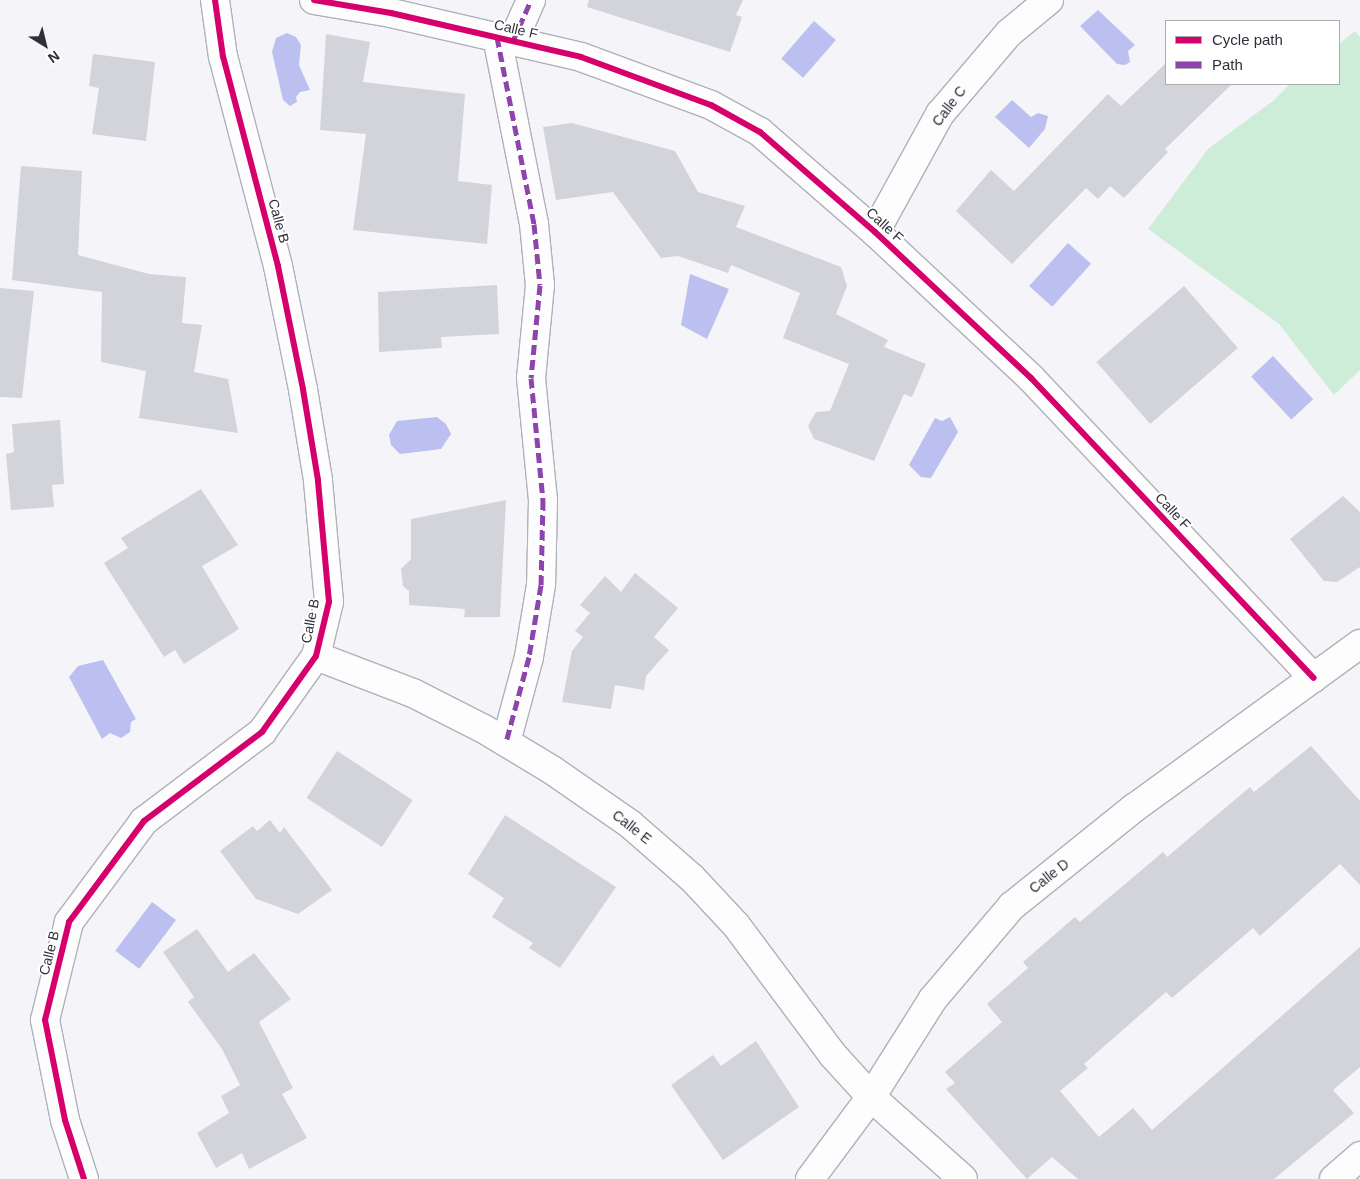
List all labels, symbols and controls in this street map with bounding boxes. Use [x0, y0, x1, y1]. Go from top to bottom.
street label: Calle F [493, 16, 539, 42]
north arrow [20, 20, 70, 70]
legend [1165, 20, 1340, 85]
text: Cycle path [1212, 31, 1283, 48]
text: N [45, 48, 63, 67]
text: Path [1212, 56, 1243, 73]
street label: Calle C [928, 83, 970, 129]
street label: Calle B [265, 197, 293, 245]
street label: Calle F [863, 204, 907, 246]
street label: Calle F [1152, 489, 1194, 533]
street label: Calle B [297, 597, 323, 645]
street label: Calle E [609, 806, 655, 848]
street label: Calle D [1026, 855, 1072, 897]
street label: Calle B [35, 929, 63, 977]

